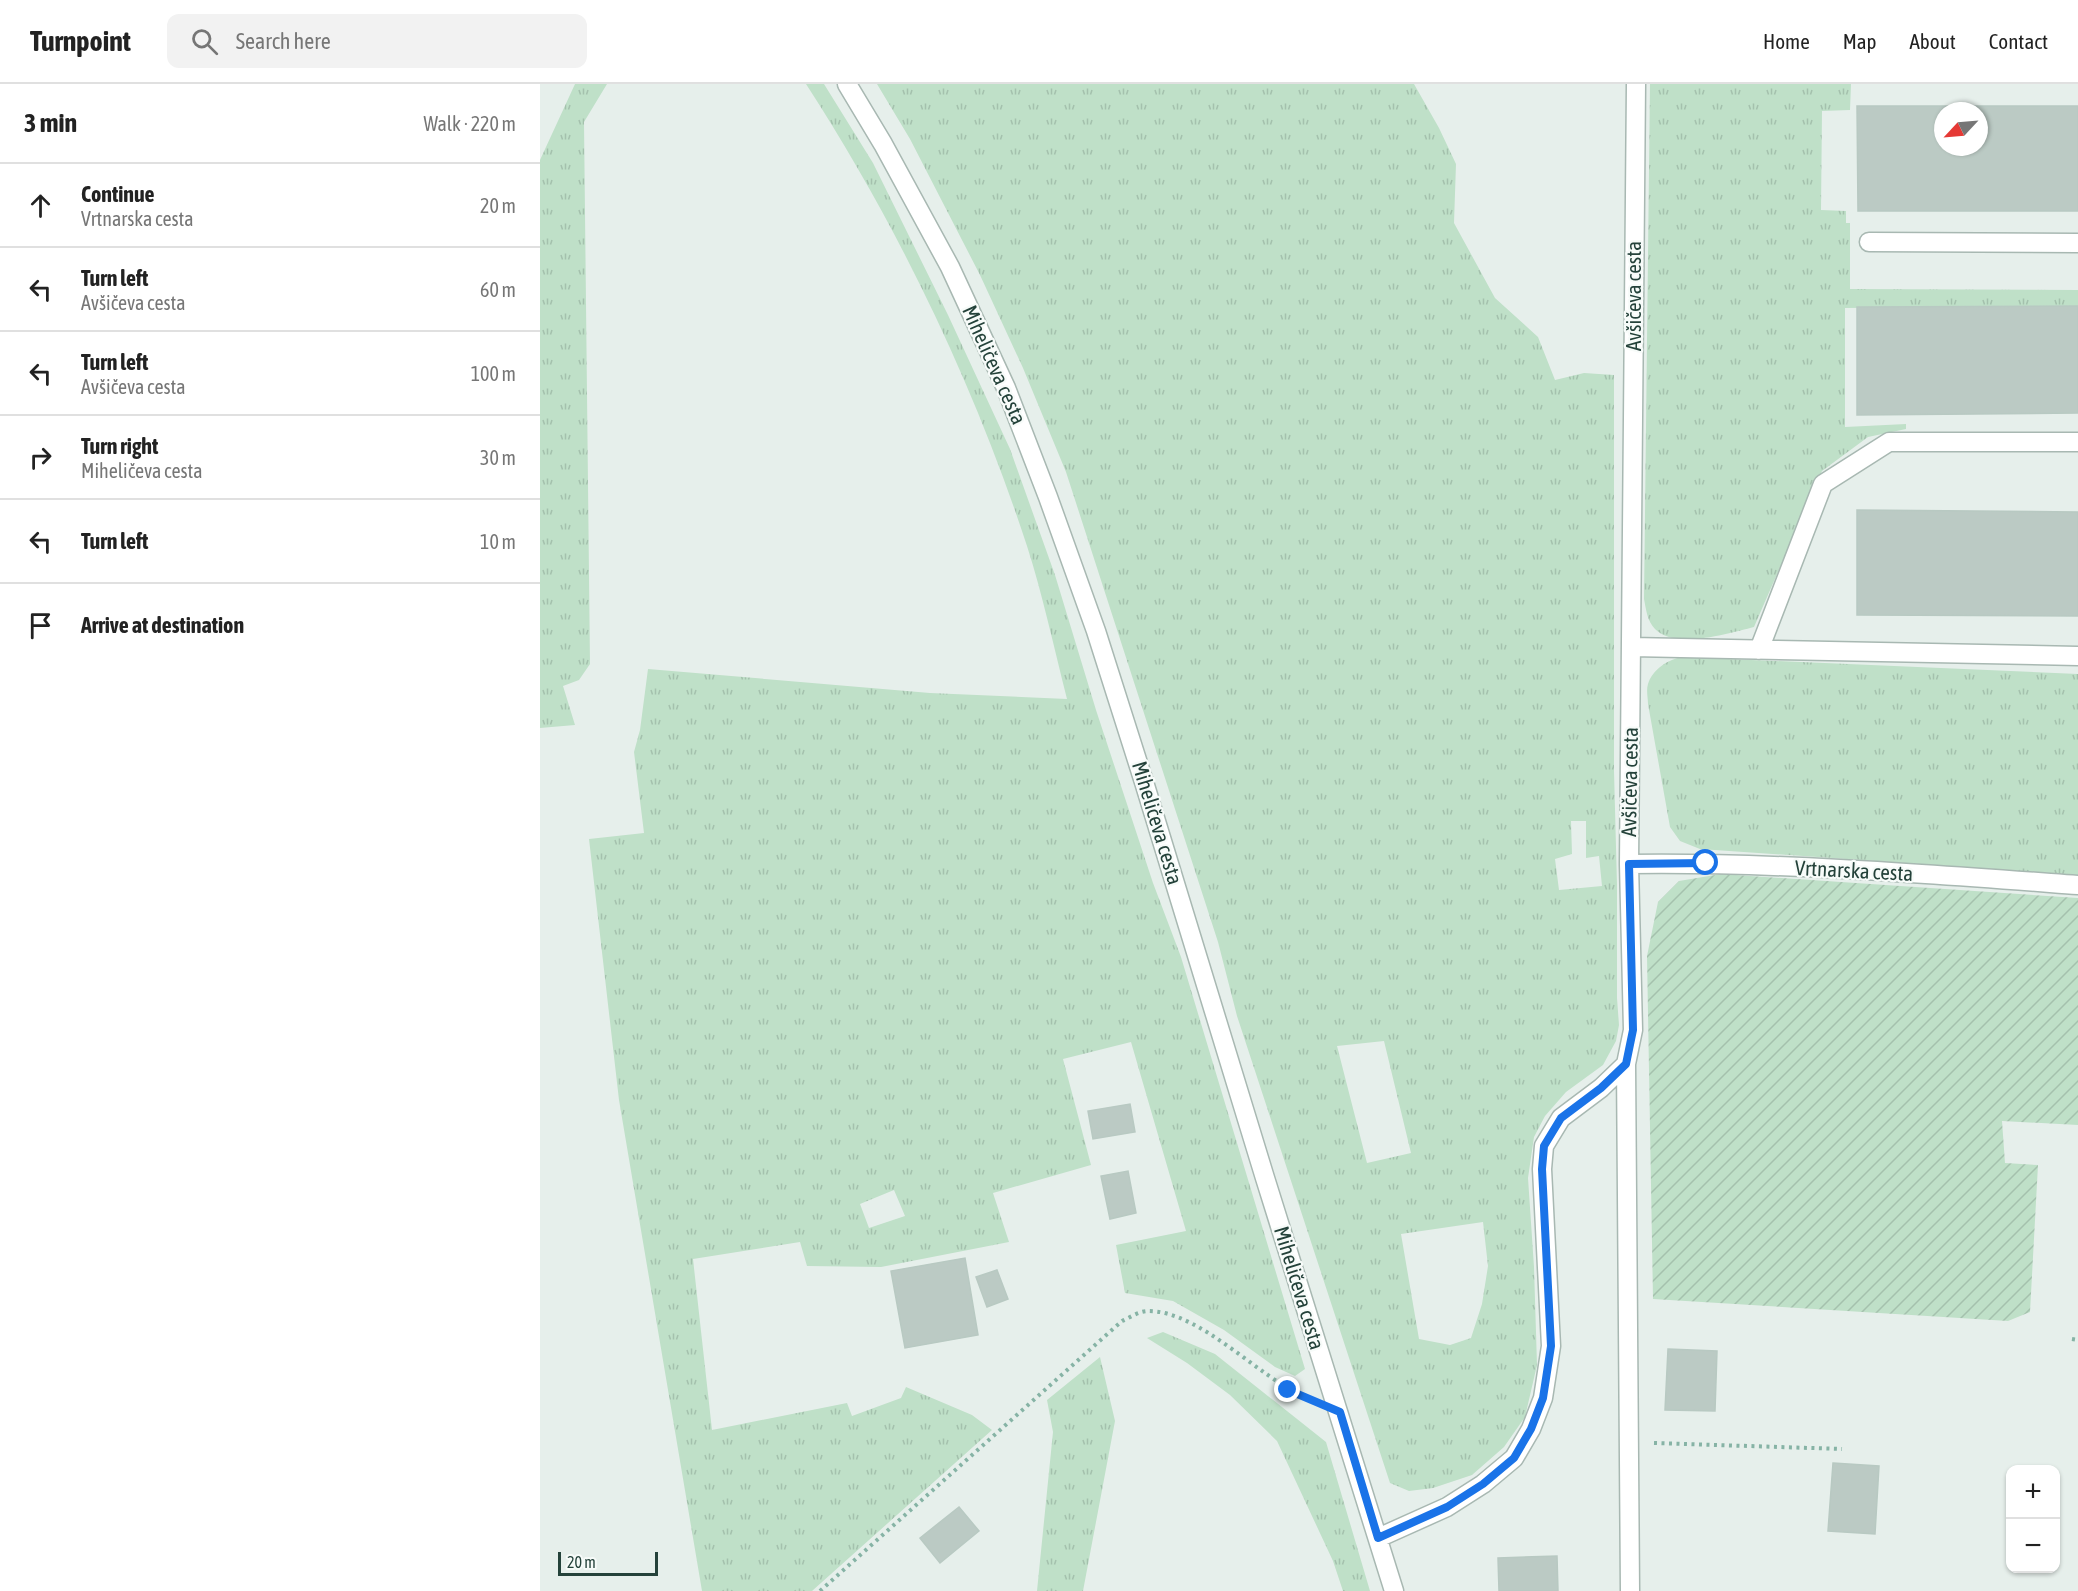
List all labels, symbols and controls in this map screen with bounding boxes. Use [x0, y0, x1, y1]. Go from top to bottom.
search box [167, 14, 587, 68]
text: Turnpoint [30, 25, 131, 57]
icon: search [188, 25, 221, 58]
text: Search here [236, 28, 331, 54]
text: Home [1763, 29, 1810, 53]
text: Map [1843, 29, 1877, 53]
text: About [1910, 29, 1956, 53]
text: Contact [1989, 29, 2048, 53]
north arrow [1934, 102, 1988, 156]
text: 3 min [24, 108, 77, 138]
text: Walk · 220 m [424, 112, 516, 135]
text: Continue [81, 181, 155, 207]
icon: ahead [24, 189, 57, 222]
text: 20 m [480, 194, 516, 217]
text: Vrtnarska cesta [81, 207, 194, 230]
street label: Avšičeva cesta [1621, 241, 1645, 351]
text: Turn left [81, 265, 148, 291]
icon: left [24, 273, 57, 306]
text: 60 m [480, 278, 516, 301]
text: Avšičeva cesta [81, 291, 186, 314]
street label: Miheličeva cesta [958, 301, 1032, 428]
text: Turn left [81, 349, 148, 375]
icon: left [24, 357, 57, 390]
text: 100 m [471, 362, 516, 385]
text: Avšičeva cesta [81, 375, 186, 398]
text: Turn right [81, 433, 158, 459]
icon: right [24, 441, 57, 474]
text: 30 m [480, 446, 516, 469]
text: Miheličeva cesta [81, 459, 203, 482]
icon: left [24, 525, 57, 558]
text: Turn left [81, 528, 148, 554]
text: 10 m [480, 530, 516, 553]
icon: arrive [24, 609, 57, 642]
text: Arrive at destination [81, 612, 244, 638]
street label: Avšičeva cesta [1616, 727, 1642, 837]
street label: Miheličeva cesta [1128, 758, 1188, 887]
route start [1692, 849, 1718, 875]
street label: Vrtnarska cesta [1794, 855, 1914, 885]
street label: Miheličeva cesta [1270, 1223, 1330, 1352]
route end [1274, 1376, 1300, 1402]
map controls [2006, 1465, 2060, 1573]
button: + [2006, 1465, 2060, 1519]
button: − [2006, 1519, 2060, 1573]
scale bar [558, 1549, 658, 1576]
text: 20 m [567, 1553, 596, 1571]

